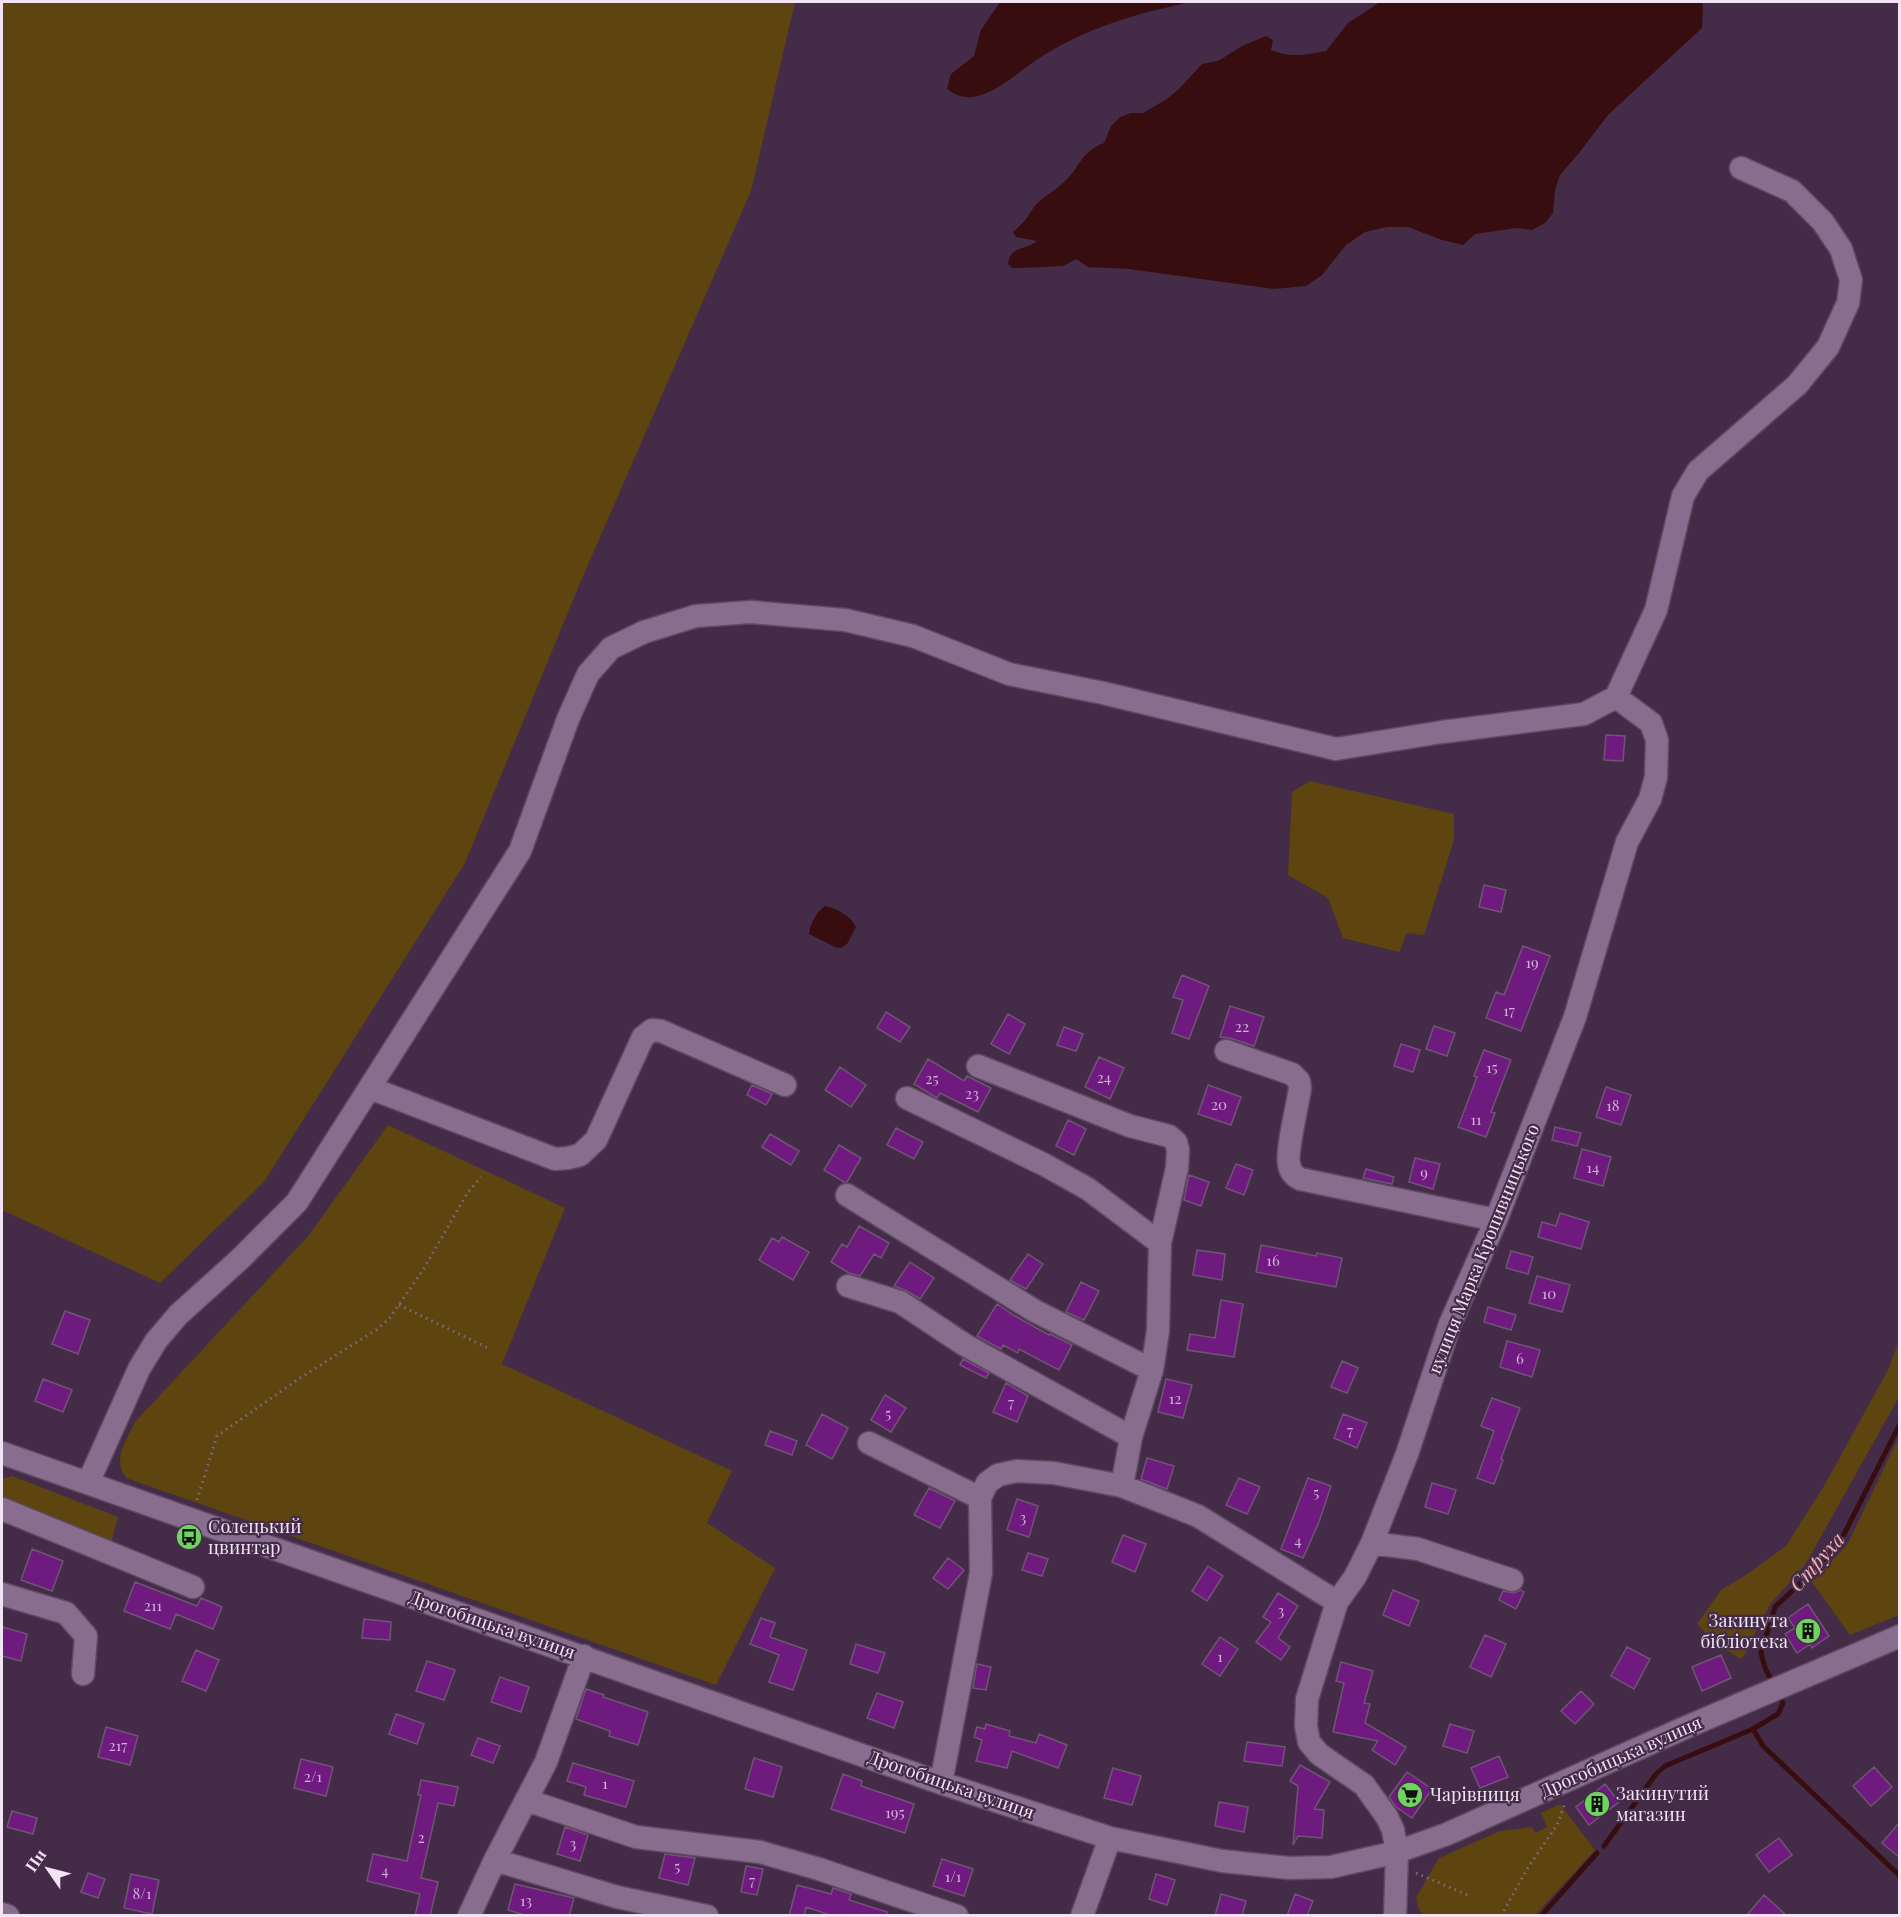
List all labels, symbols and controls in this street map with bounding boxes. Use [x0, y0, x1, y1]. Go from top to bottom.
house number: 19 [1525, 952, 1539, 972]
house number: 17 [1503, 1000, 1515, 1020]
house number: 22 [1235, 1016, 1249, 1036]
house number: 15 [1486, 1057, 1498, 1077]
house number: 24 [1097, 1067, 1111, 1087]
house number: 25 [925, 1068, 939, 1088]
house number: 23 [965, 1083, 979, 1103]
house number: 20 [1211, 1094, 1227, 1114]
house number: 18 [1606, 1095, 1620, 1115]
house number: 11 [1470, 1109, 1482, 1129]
street label: вулиця Марка Кропивницького [1422, 1120, 1544, 1377]
house number: 14 [1587, 1157, 1599, 1177]
house number: 9 [1420, 1162, 1428, 1182]
house number: 16 [1266, 1250, 1280, 1270]
house number: 10 [1542, 1283, 1556, 1303]
house number: 6 [1516, 1348, 1524, 1368]
house number: 12 [1169, 1388, 1181, 1408]
house number: 7 [1008, 1392, 1014, 1412]
house number: 5 [885, 1403, 891, 1423]
house number: 7 [1347, 1420, 1353, 1440]
house number: 5 [1313, 1482, 1319, 1502]
house number: 3 [1020, 1507, 1027, 1527]
place label: Солецький цвинтар [208, 1514, 302, 1559]
bus stop icon: Солецький цвинтар [174, 1522, 204, 1552]
water label: Струха [1782, 1526, 1850, 1596]
house number: 4 [1294, 1530, 1302, 1550]
street label: Дрогобицька вулиця [406, 1584, 579, 1664]
house number: 211 [144, 1595, 163, 1615]
house number: 3 [1278, 1600, 1285, 1620]
place label: Закинута бібліотека [1700, 1608, 1788, 1653]
building icon: Закинута бібліотека [1793, 1616, 1823, 1646]
house number: 1 [1217, 1646, 1223, 1666]
street label: Дрогобицька вулиця [1536, 1710, 1705, 1802]
house number: 217 [109, 1735, 127, 1755]
street label: Дрогобицька вулиця [865, 1744, 1038, 1824]
house number: 2/1 [304, 1766, 323, 1786]
house number: 1 [602, 1773, 608, 1793]
supermarket icon: Чарівниця [1395, 1780, 1425, 1810]
place label: Закинутий магазин [1616, 1781, 1709, 1826]
place label: Чарівниця [1430, 1782, 1520, 1806]
building icon: Закинутий магазин [1582, 1789, 1612, 1819]
house number: 195 [885, 1802, 905, 1822]
house number: 2 [417, 1827, 425, 1847]
house number: 3 [570, 1833, 577, 1853]
north arrow [18, 1839, 78, 1899]
text: Пн [20, 1845, 51, 1876]
house number: 5 [674, 1856, 680, 1876]
house number: 4 [381, 1860, 389, 1880]
house number: 1/1 [945, 1866, 962, 1886]
house number: 7 [749, 1870, 755, 1890]
house number: 8/1 [133, 1883, 152, 1903]
house number: 13 [520, 1890, 532, 1910]

